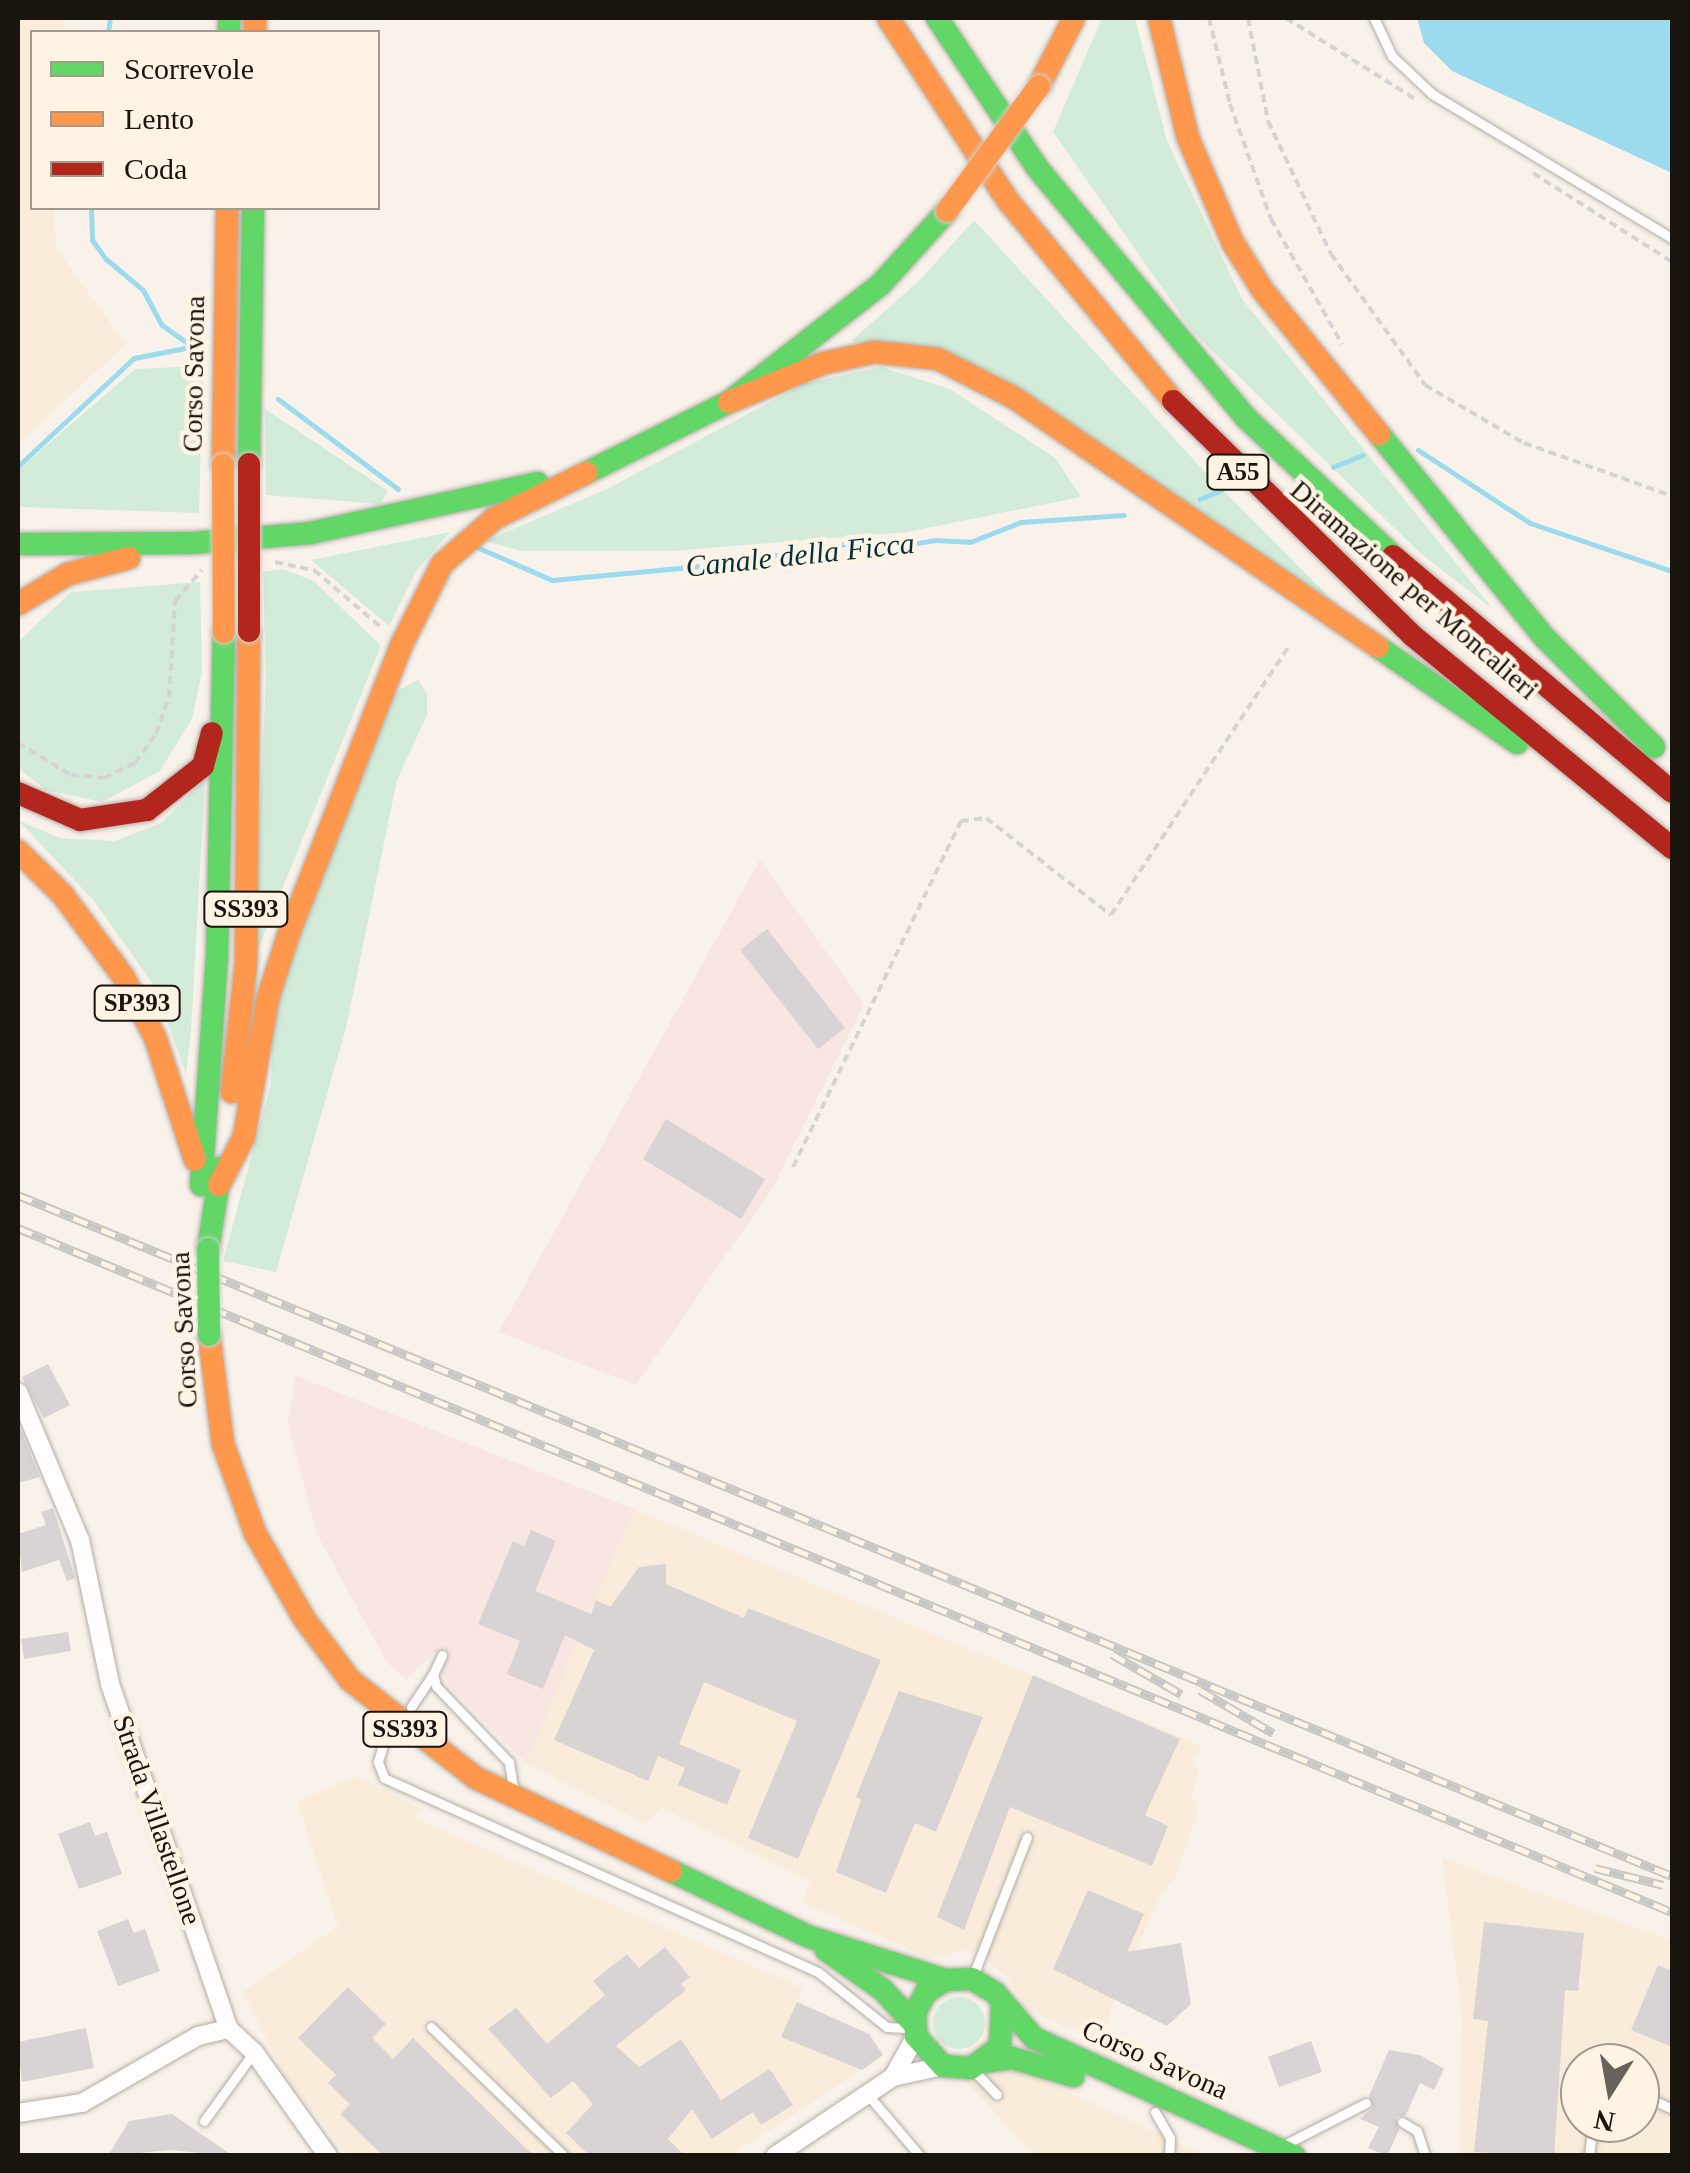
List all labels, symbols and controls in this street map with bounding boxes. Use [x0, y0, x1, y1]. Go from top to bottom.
legend [30, 30, 380, 210]
text: Scorrevole [124, 52, 254, 85]
text: Lento [124, 102, 194, 135]
text: Coda [124, 152, 187, 185]
street label: Corso Savona [176, 296, 212, 452]
road number: A55 [1206, 452, 1270, 492]
street label: Diramazione per Moncalieri [1283, 473, 1545, 707]
water label: Canale della Ficca [684, 525, 916, 585]
road number: SS393 [201, 889, 291, 929]
road number: SP393 [92, 983, 182, 1023]
street label: Corso Savona [163, 1251, 205, 1409]
road number: SS393 [360, 1709, 450, 1749]
street label: Strada Villastellone [105, 1711, 209, 1929]
street label: Corso Savona [1077, 2013, 1233, 2107]
north arrow [1560, 2043, 1660, 2143]
text: N [1592, 2104, 1617, 2138]

